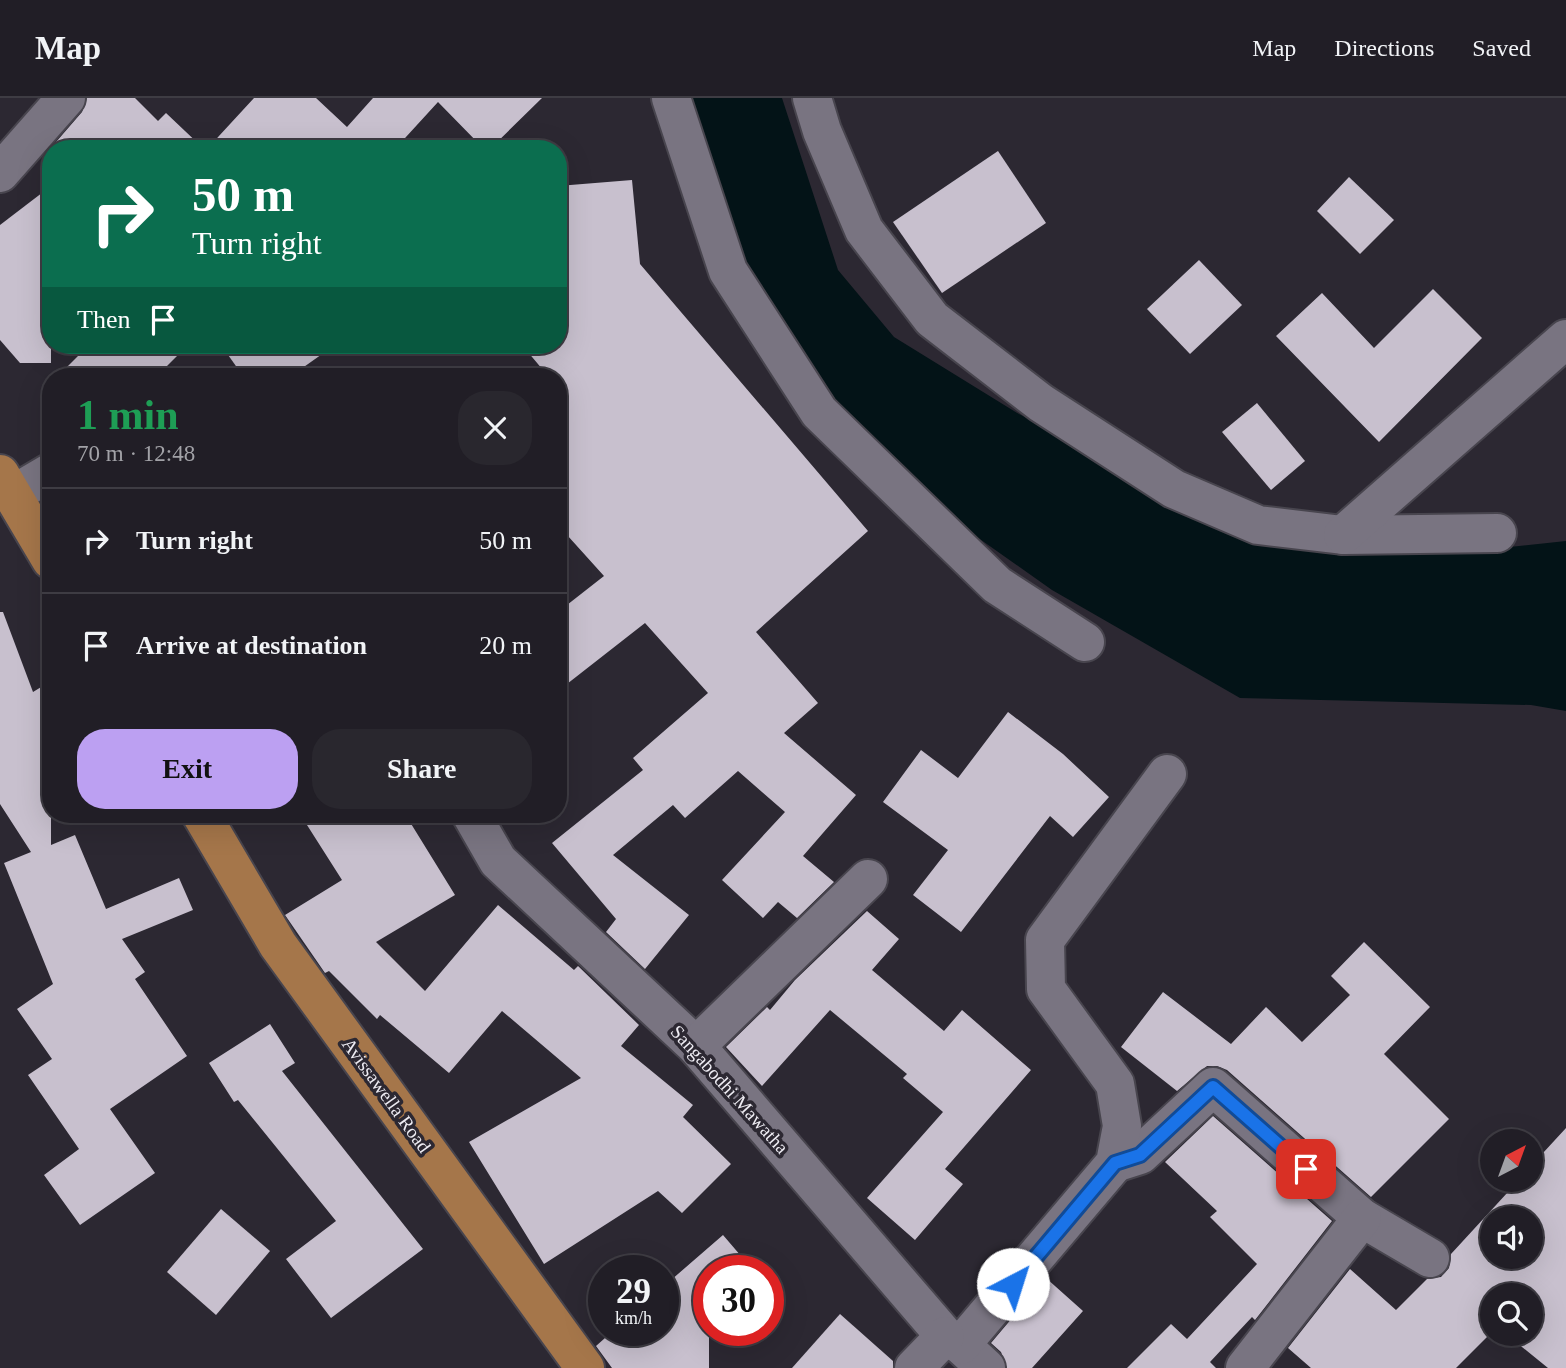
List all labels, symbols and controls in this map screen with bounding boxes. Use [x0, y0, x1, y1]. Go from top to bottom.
text: Map [35, 30, 101, 66]
text: Map [1252, 35, 1296, 61]
text: Directions [1334, 35, 1434, 61]
text: Saved [1472, 35, 1531, 61]
text: 50 m [192, 167, 294, 222]
icon: right [77, 168, 168, 259]
text: Turn right [192, 225, 322, 261]
icon: arrive [144, 301, 182, 339]
text: Then [77, 305, 130, 334]
button: close [458, 391, 532, 465]
text: 1 min [77, 392, 179, 438]
text: 70 m · 12:48 [77, 441, 195, 466]
icon: right [77, 522, 115, 560]
text: Turn right [136, 526, 253, 555]
text: 50 m [479, 526, 532, 555]
icon: arrive [77, 627, 115, 665]
text: Arrive at destination [136, 631, 367, 660]
text: 20 m [479, 631, 532, 660]
button: Exit [77, 729, 298, 809]
button: Share [312, 729, 532, 809]
street label: Sangabodhi Mawatha [667, 1021, 793, 1158]
street label: Avissawella Road [338, 1034, 435, 1157]
north arrow [1480, 1129, 1544, 1192]
map controls [1480, 1129, 1543, 1346]
pin [1276, 1139, 1336, 1199]
icon: arrive [1287, 1150, 1325, 1188]
button: sound [1480, 1206, 1543, 1269]
position arrow [976, 1247, 1050, 1321]
speed limit sign: 30 [693, 1255, 784, 1346]
text: 29 [616, 1272, 651, 1311]
button: search [1480, 1283, 1543, 1346]
text: km/h [615, 1308, 652, 1328]

